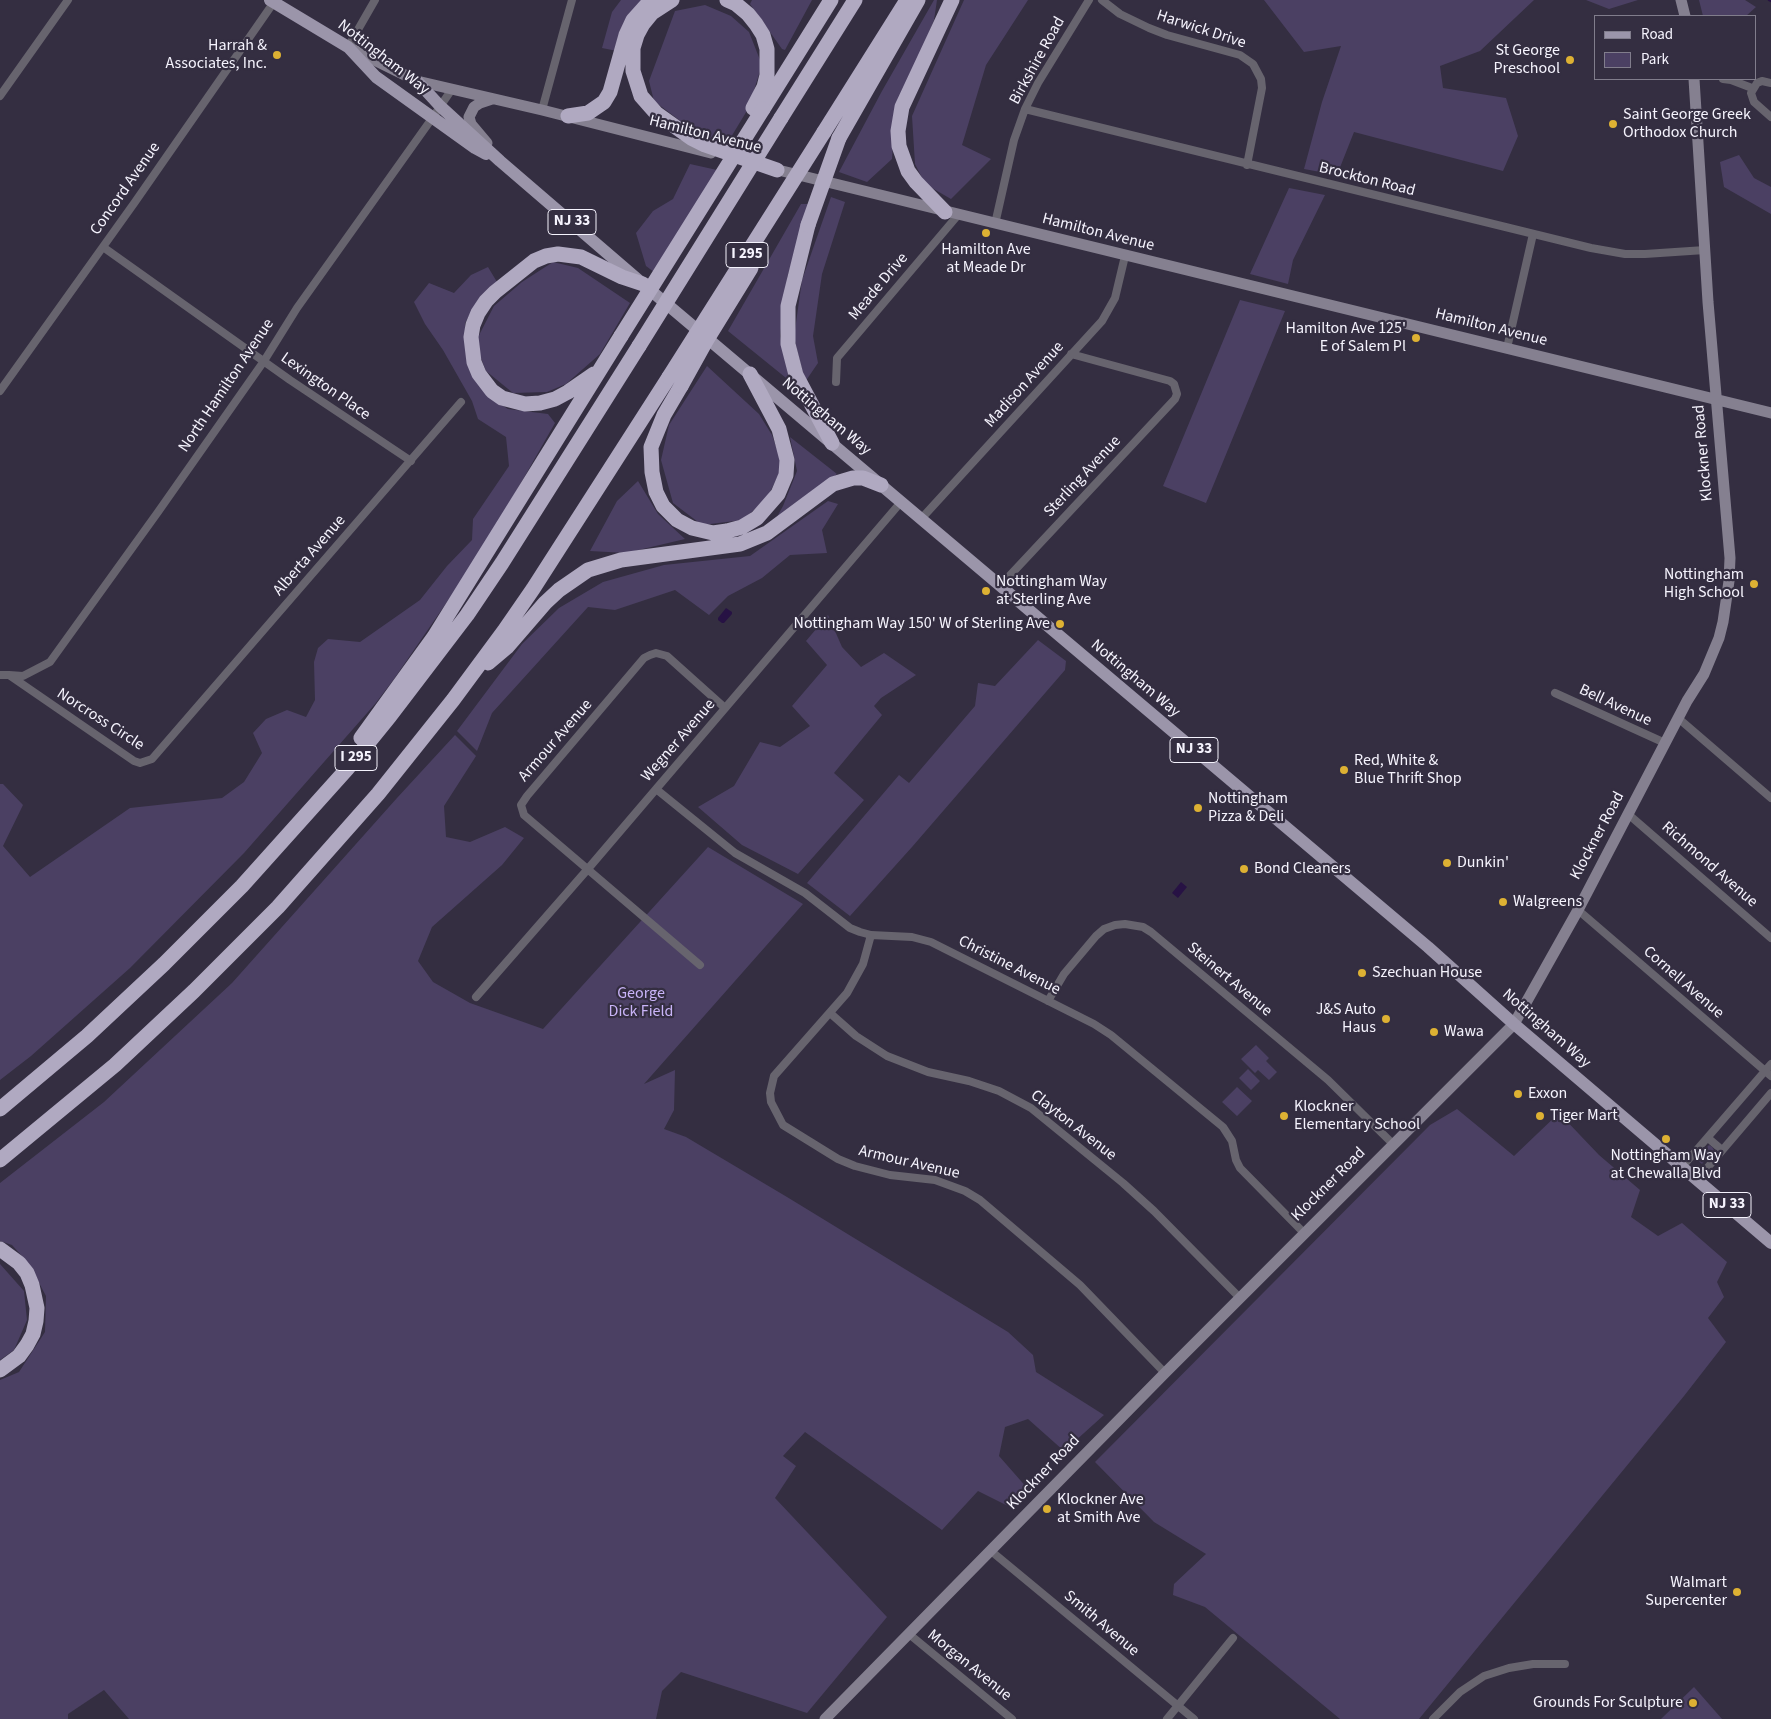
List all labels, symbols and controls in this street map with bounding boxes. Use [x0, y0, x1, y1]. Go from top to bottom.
street label: Harwick Drive [1154, 7, 1248, 53]
street label: Birkshire Road [1006, 14, 1070, 108]
legend [1594, 15, 1756, 80]
street label: Nottingham Way [333, 16, 433, 100]
text: Road [1641, 24, 1673, 45]
place label: Harrah & Associates, Inc. [166, 36, 267, 74]
place label: St George Preschool [1493, 41, 1560, 79]
marker: Harrah & Associates, Inc. [271, 49, 283, 61]
text: Park [1641, 49, 1669, 70]
marker: St George Preschool [1564, 54, 1576, 66]
place label: Saint George Greek Orthodox Church [1623, 105, 1751, 143]
street label: Hamilton Avenue [647, 112, 763, 158]
marker: Saint George Greek Orthodox Church [1607, 118, 1619, 130]
street label: Concord Avenue [87, 139, 165, 239]
street label: Brockton Road [1317, 159, 1417, 201]
road number: NJ 33 [548, 210, 596, 234]
street label: Hamilton Avenue [1040, 210, 1156, 256]
marker: Hamilton Ave at Meade Dr [980, 227, 992, 239]
place label: Hamilton Ave at Meade Dr [941, 240, 1031, 278]
road number: I 295 [726, 242, 768, 268]
street label: Meade Drive [845, 249, 913, 325]
street label: Hamilton Avenue [1433, 305, 1549, 351]
street label: North Hamilton Avenue [175, 316, 279, 456]
place label: Hamilton Ave 125' E of Salem Pl [1285, 319, 1406, 357]
marker: Hamilton Ave 125' E of Salem Pl [1410, 332, 1422, 344]
street label: Madison Avenue [981, 338, 1069, 432]
street label: Lexington Place [276, 349, 374, 425]
street label: Nottingham Way [777, 374, 875, 460]
street label: Klockner Road [1690, 404, 1718, 502]
street label: Sterling Avenue [1040, 432, 1126, 522]
street label: Alberta Avenue [270, 512, 350, 600]
place label: Nottingham High School [1664, 565, 1744, 603]
place label: Nottingham Way at Sterling Ave [996, 572, 1107, 610]
marker: Nottingham High School [1748, 578, 1760, 590]
marker: Nottingham Way at Sterling Ave [980, 585, 992, 597]
place label: Nottingham Way 150' W of Sterling Ave [794, 614, 1050, 634]
marker: Nottingham Way 150' W of Sterling Ave [1054, 618, 1066, 630]
street label: Nottingham Way [1086, 636, 1184, 722]
street label: Bell Avenue [1576, 681, 1654, 731]
street label: Norcross Circle [53, 685, 147, 755]
street label: Armour Avenue [515, 696, 597, 786]
street label: Wegner Avenue [638, 696, 720, 786]
road number: NJ 33 [1170, 738, 1218, 762]
road number: I 295 [335, 746, 377, 770]
place label: Red, White & Blue Thrift Shop [1354, 751, 1462, 789]
marker: Red, White & Blue Thrift Shop [1338, 764, 1350, 776]
place label: Nottingham Pizza & Deli [1208, 789, 1288, 827]
street label: Klockner Road [1567, 789, 1629, 883]
marker: Nottingham Pizza & Deli [1192, 802, 1204, 814]
street label: Richmond Avenue [1657, 818, 1761, 912]
place label: Dunkin' [1457, 853, 1509, 873]
marker: Dunkin' [1441, 857, 1453, 869]
place label: Bond Cleaners [1254, 859, 1351, 879]
marker: Bond Cleaners [1238, 863, 1250, 875]
place label: Walgreens [1513, 892, 1582, 912]
marker: Walgreens [1497, 896, 1509, 908]
street label: Christine Avenue [955, 932, 1063, 1000]
street label: Steinert Avenue [1182, 939, 1276, 1021]
street label: Cornell Avenue [1639, 943, 1727, 1023]
place label: Szechuan House [1372, 963, 1482, 983]
marker: Szechuan House [1356, 967, 1368, 979]
park label: George Dick Field [609, 984, 673, 1022]
street label: Nottingham Way [1498, 985, 1594, 1073]
place label: J&S Auto Haus [1316, 1000, 1376, 1038]
marker: J&S Auto Haus [1380, 1013, 1392, 1025]
place label: Wawa [1444, 1022, 1484, 1042]
marker: Wawa [1428, 1026, 1440, 1038]
place label: Exxon [1528, 1084, 1567, 1104]
street label: Clayton Avenue [1026, 1086, 1120, 1166]
marker: Exxon [1512, 1088, 1524, 1100]
place label: Klockner Elementary School [1294, 1097, 1420, 1135]
place label: Tiger Mart [1550, 1106, 1618, 1126]
marker: Klockner Elementary School [1278, 1110, 1290, 1122]
marker: Tiger Mart [1534, 1110, 1546, 1122]
marker: Nottingham Way at Chewalla Blvd [1660, 1133, 1672, 1145]
street label: Armour Avenue [857, 1142, 961, 1184]
street label: Klockner Road [1288, 1144, 1370, 1226]
place label: Nottingham Way at Chewalla Blvd [1610, 1146, 1722, 1184]
road number: NJ 33 [1703, 1192, 1751, 1218]
street label: Klockner Road [1003, 1431, 1085, 1515]
place label: Klockner Ave at Smith Ave [1057, 1490, 1144, 1528]
marker: Klockner Ave at Smith Ave [1041, 1503, 1053, 1515]
place label: Walmart Supercenter [1645, 1573, 1727, 1611]
marker: Walmart Supercenter [1731, 1586, 1743, 1598]
street label: Smith Avenue [1059, 1587, 1143, 1661]
street label: Morgan Avenue [923, 1626, 1015, 1706]
place label: Grounds For Sculpture [1533, 1693, 1683, 1713]
marker: Grounds For Sculpture [1687, 1697, 1699, 1709]

